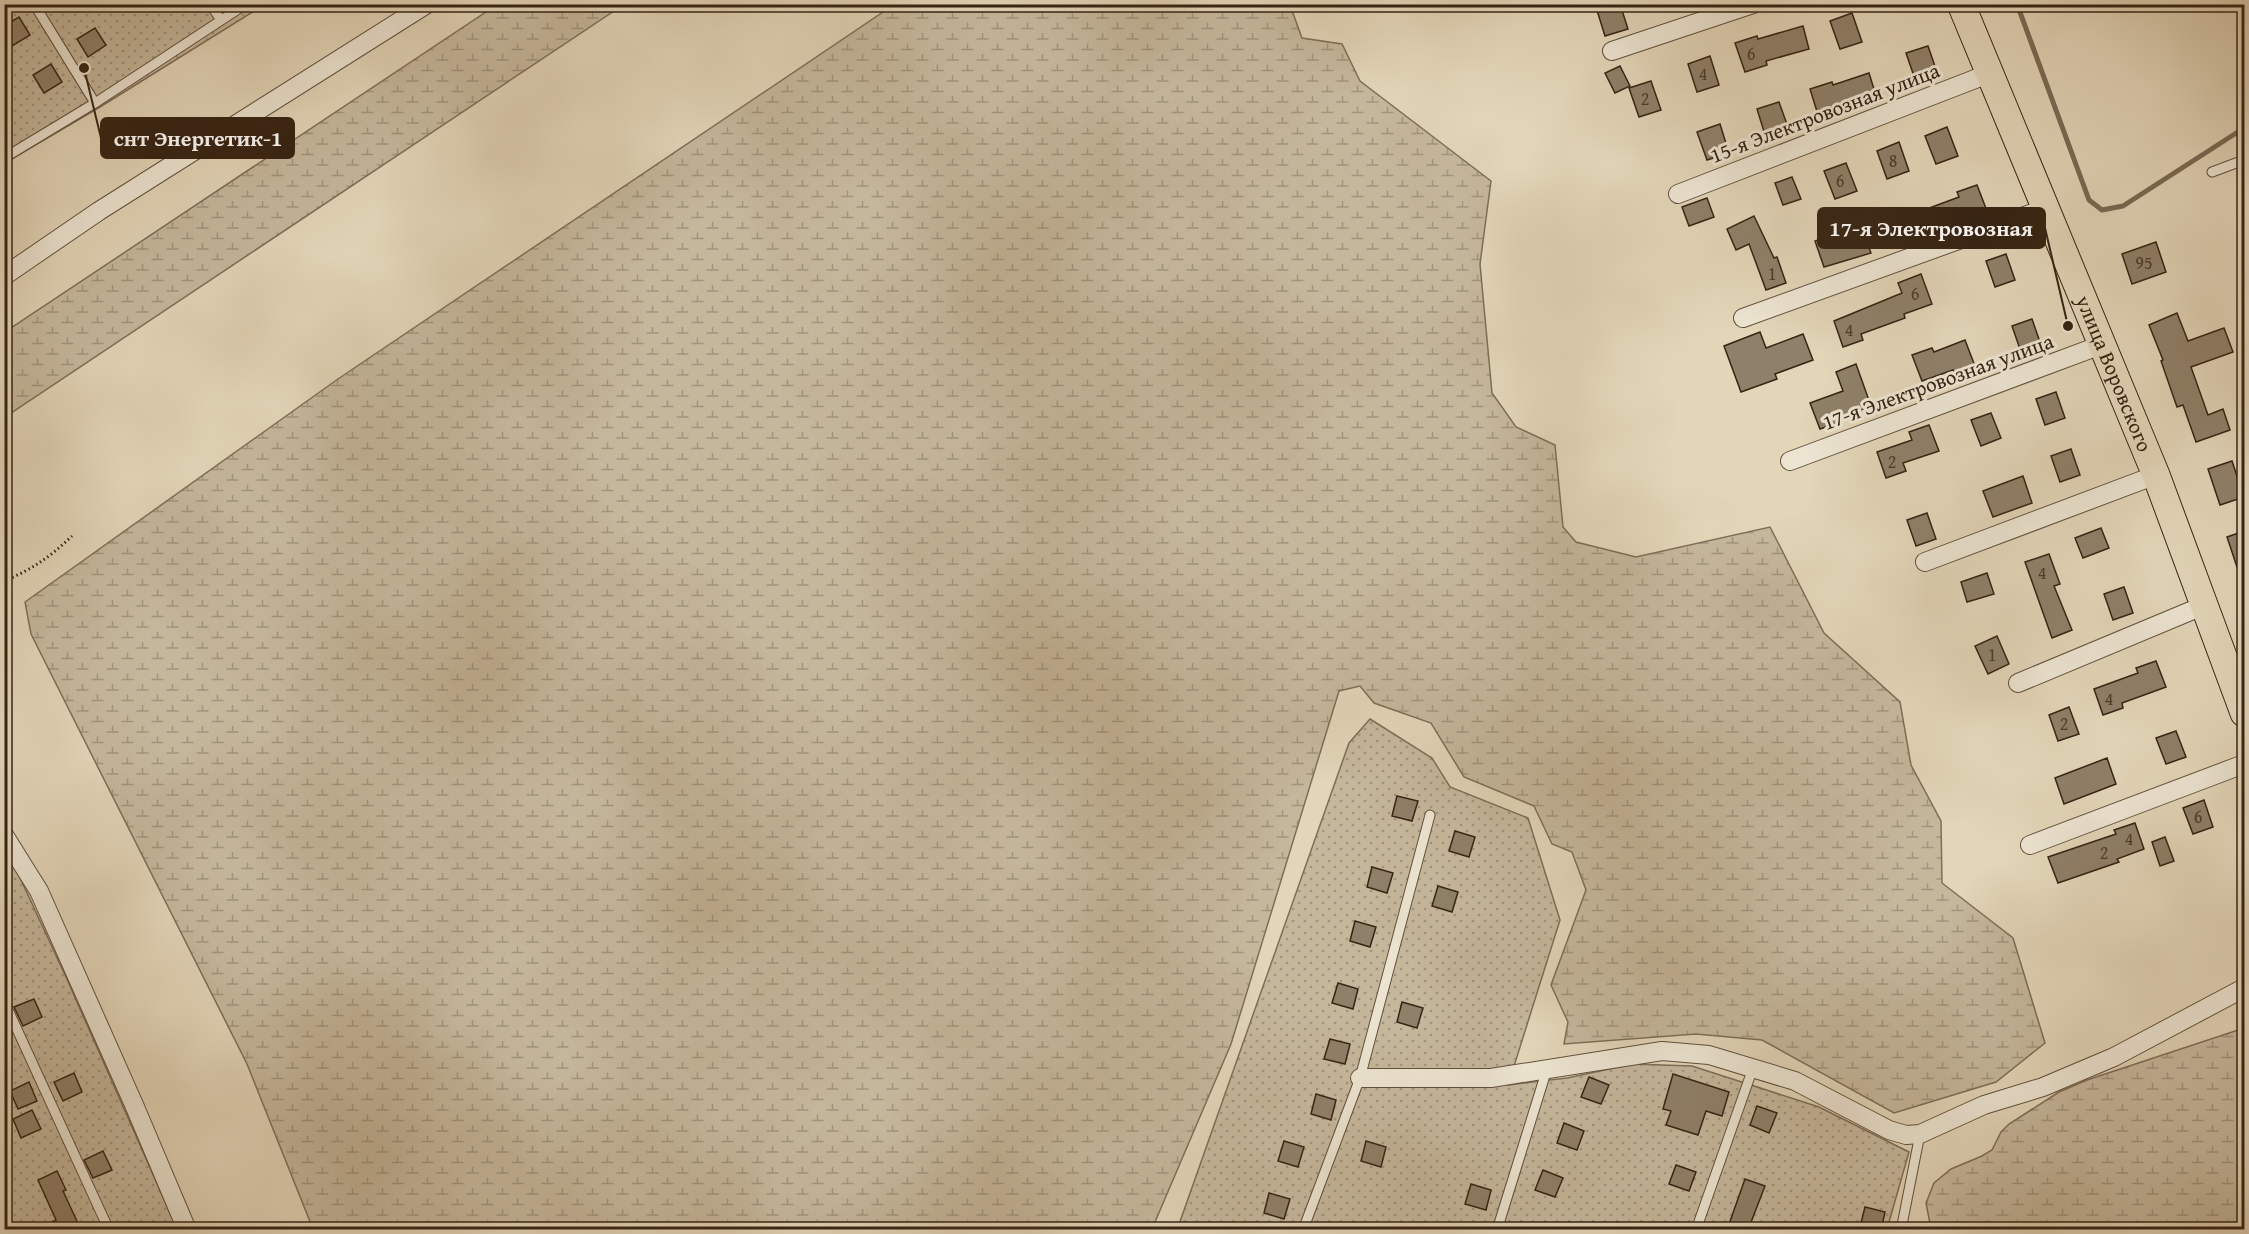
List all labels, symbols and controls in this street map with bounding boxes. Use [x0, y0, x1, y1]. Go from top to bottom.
house number: 6 [1747, 40, 1755, 67]
street label: 15-я Электровозная улица [1706, 54, 1944, 171]
house number: 4 [1699, 60, 1707, 87]
house number: 2 [1641, 85, 1649, 112]
callout: снт Энергетик-1 [101, 118, 294, 158]
text: снт Энергетик-1 [114, 122, 282, 154]
house number: 8 [1889, 147, 1897, 174]
house number: 6 [1836, 167, 1844, 194]
callout: 17-я Электровозная [1818, 208, 2045, 248]
text: 17-я Электровозная [1829, 212, 2033, 244]
house number: 95 [2135, 249, 2153, 276]
house number: 1 [1768, 260, 1776, 287]
house number: 6 [1911, 280, 1919, 307]
street label: улица Воровского [2068, 289, 2161, 456]
house number: 4 [1845, 316, 1853, 343]
street label: 17-я Электровозная улица [1818, 325, 2058, 438]
house number: 2 [1888, 448, 1896, 475]
house number: 4 [2038, 559, 2046, 586]
house number: 1 [1988, 641, 1996, 668]
house number: 4 [2105, 685, 2113, 712]
house number: 2 [2060, 710, 2068, 737]
house number: 6 [2194, 803, 2202, 830]
house number: 4 [2125, 825, 2133, 852]
house number: 2 [2100, 839, 2108, 866]

